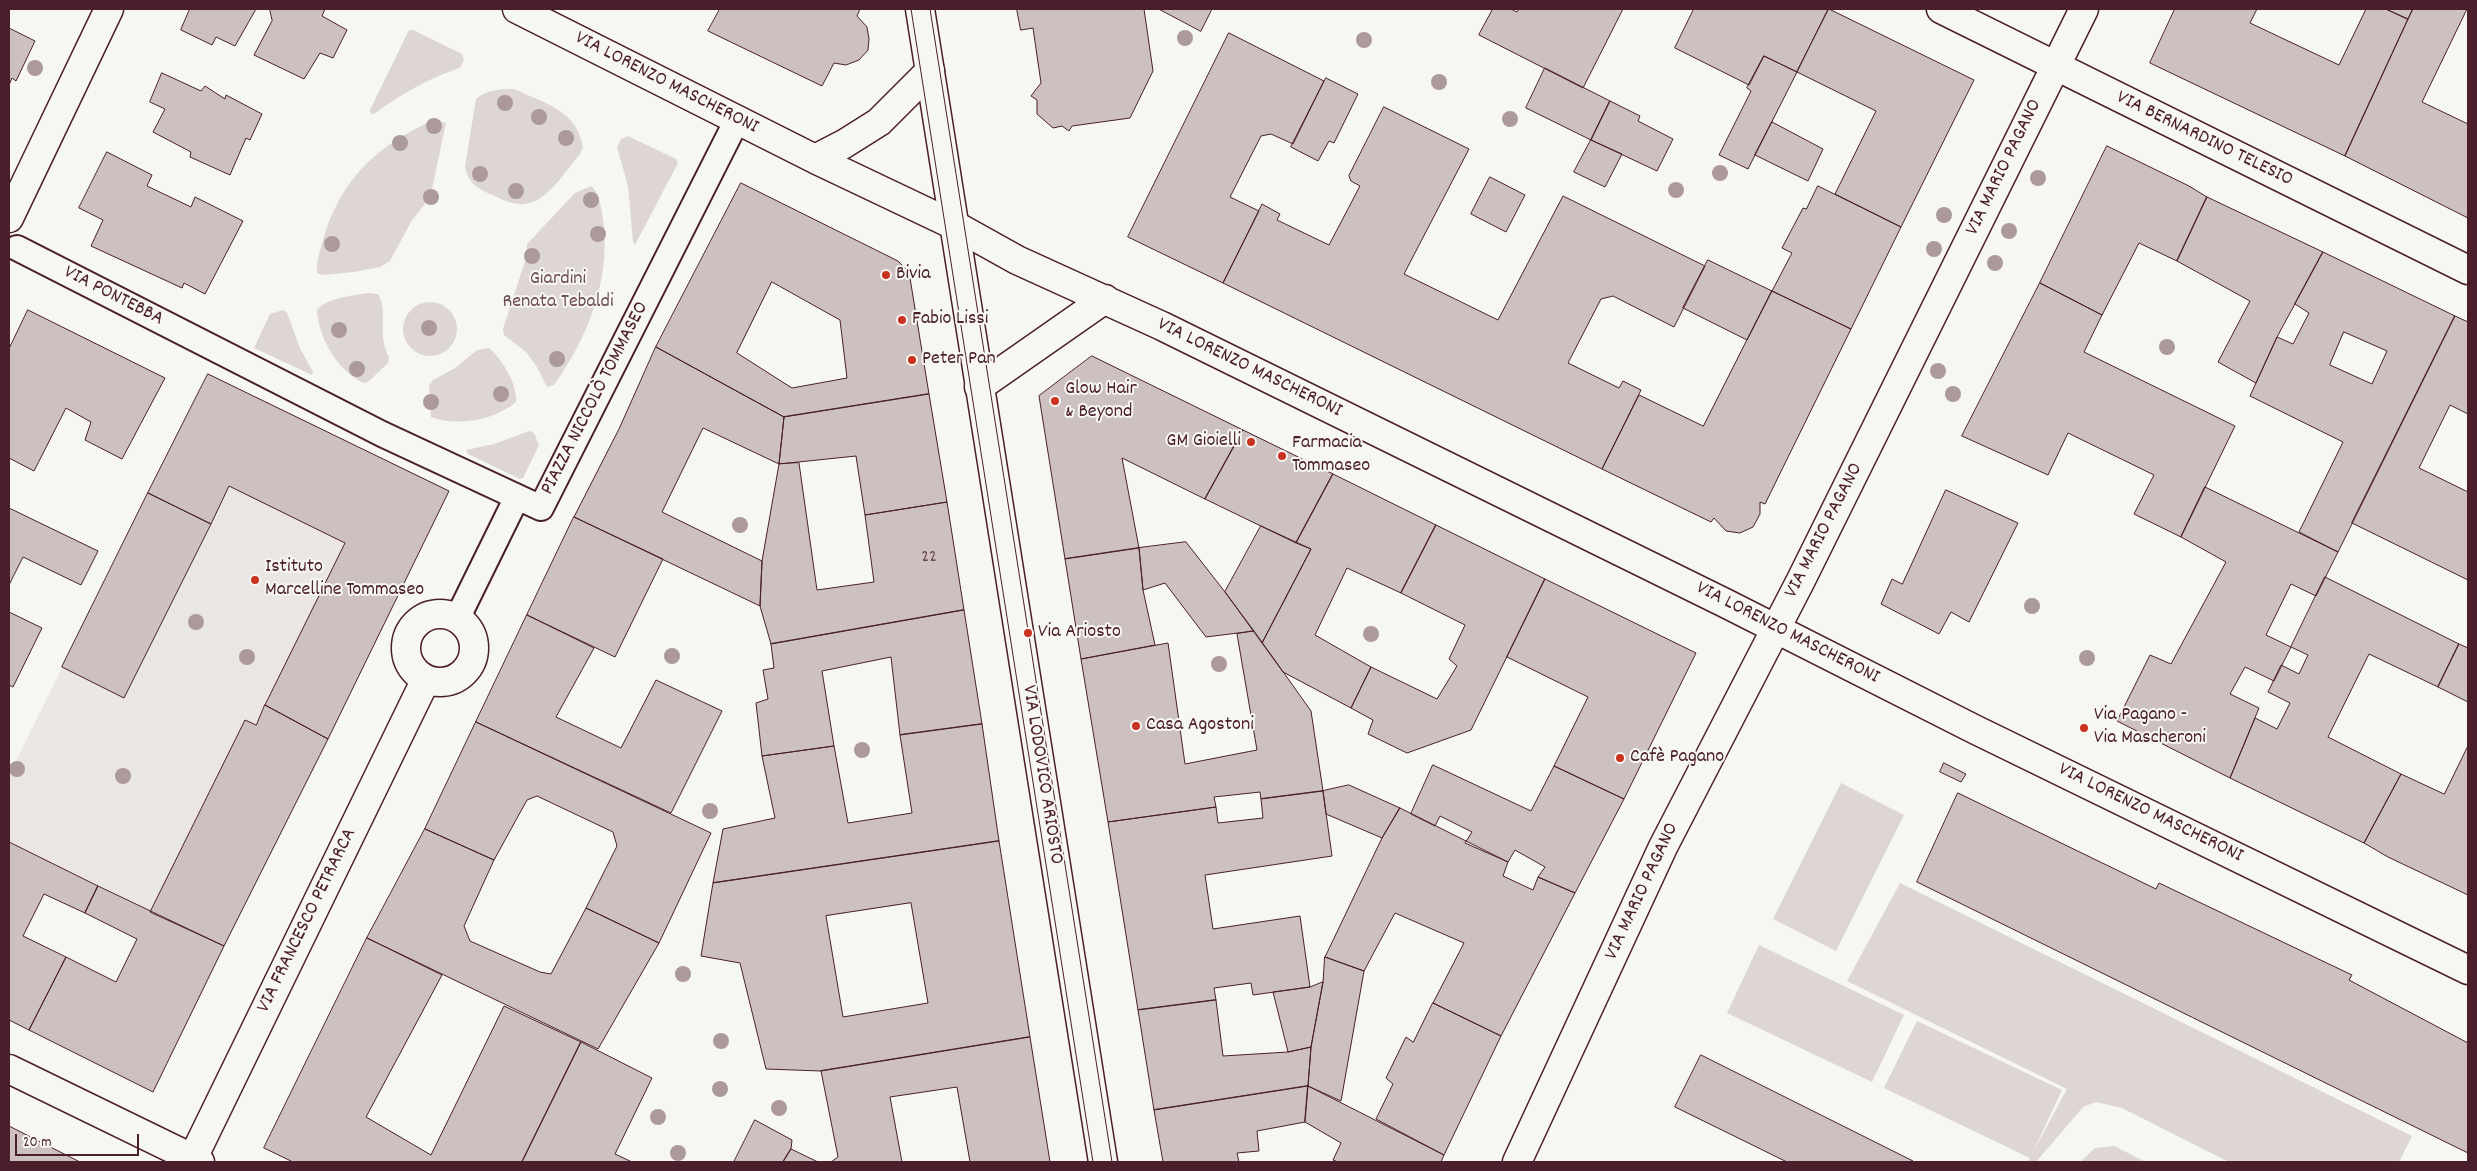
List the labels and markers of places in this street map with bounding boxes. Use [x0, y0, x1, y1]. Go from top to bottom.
place label: Bivia [896, 263, 931, 287]
marker: Bivia [880, 269, 892, 281]
place label: Fabio Lissi [912, 308, 988, 332]
marker: Fabio Lissi [896, 314, 908, 326]
place label: Peter Pan [922, 348, 996, 372]
marker: Peter Pan [906, 354, 918, 366]
place label: Glow Hair & Beyond [1065, 378, 1137, 425]
marker: Glow Hair & Beyond [1049, 395, 1061, 407]
place label: GM Gioielli [1166, 430, 1241, 454]
place label: Farmacia Tommaseo [1292, 432, 1370, 479]
marker: GM Gioielli [1245, 436, 1257, 448]
marker: Farmacia Tommaseo [1276, 450, 1288, 462]
place label: Istituto Marcelline Tommaseo [265, 556, 424, 603]
marker: Istituto Marcelline Tommaseo [249, 574, 261, 586]
place label: Via Ariosto [1038, 621, 1121, 645]
marker: Via Ariosto [1022, 627, 1034, 639]
place label: Via Pagano - Via Mascheroni [2094, 704, 2206, 751]
place label: Casa Agostoni [1146, 714, 1254, 738]
marker: Casa Agostoni [1130, 720, 1142, 732]
marker: Via Pagano - Via Mascheroni [2078, 722, 2090, 734]
place label: Cafè Pagano [1630, 746, 1724, 770]
marker: Cafè Pagano [1614, 752, 1626, 764]

